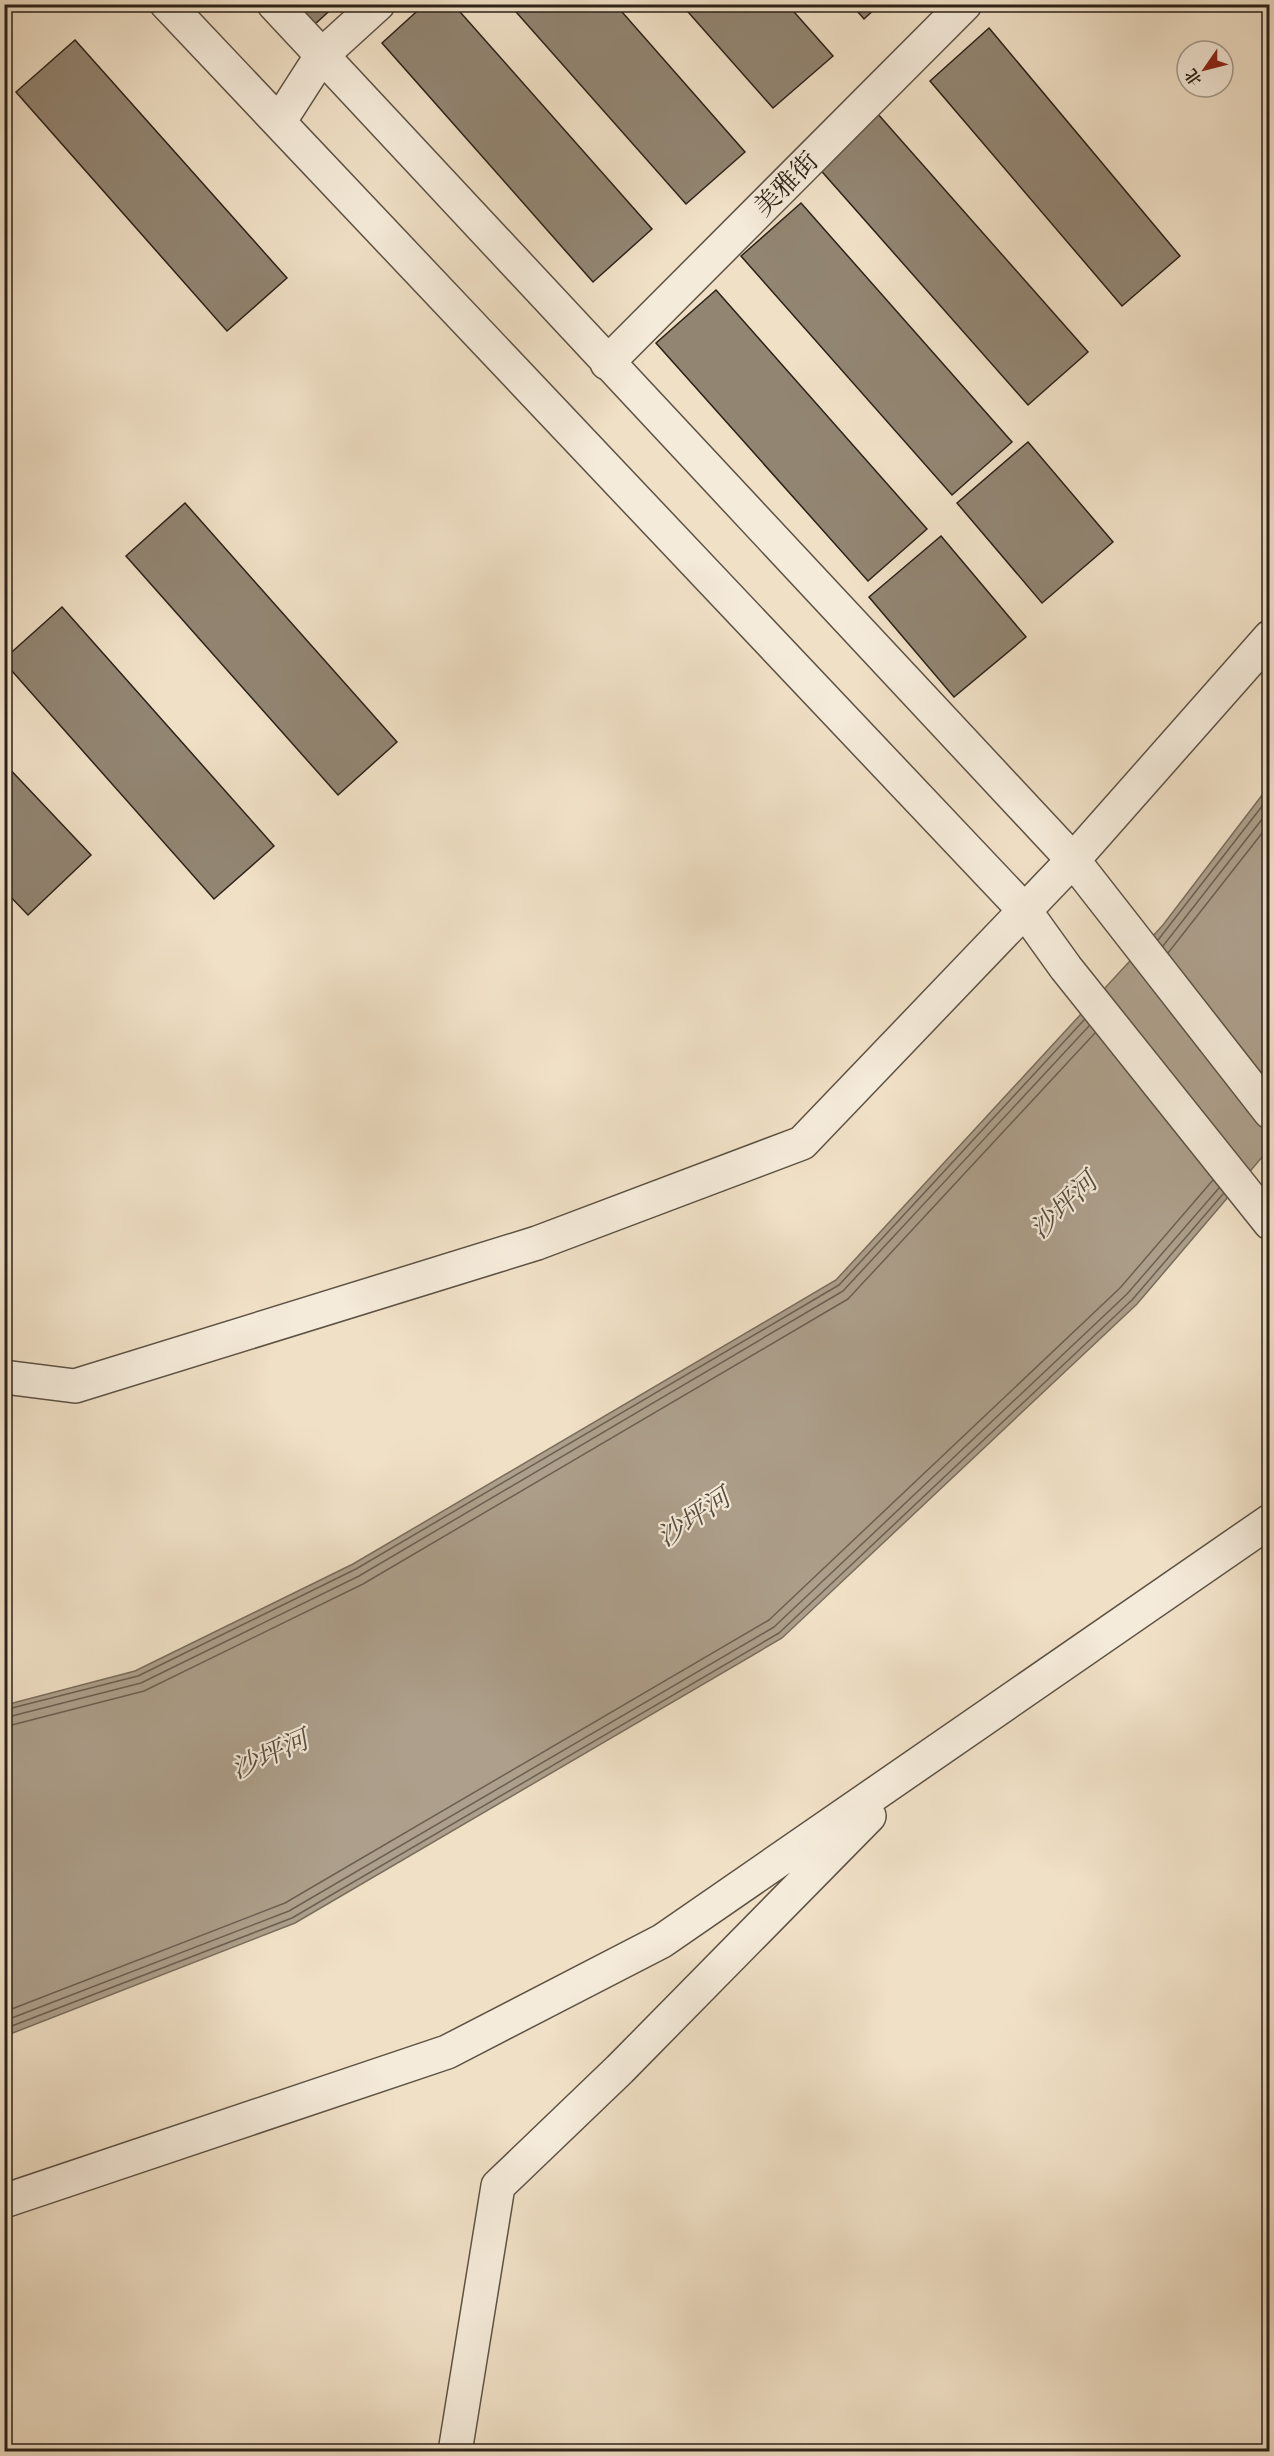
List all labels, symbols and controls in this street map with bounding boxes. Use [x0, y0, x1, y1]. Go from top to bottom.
north arrow [1175, 39, 1235, 99]
text: 北 [1180, 64, 1207, 90]
street label: 美雅街 [746, 144, 826, 224]
water label: 沙坪河 [1022, 1161, 1110, 1247]
water label: 沙坪河 [650, 1477, 742, 1556]
water label: 沙坪河 [225, 1720, 319, 1788]

